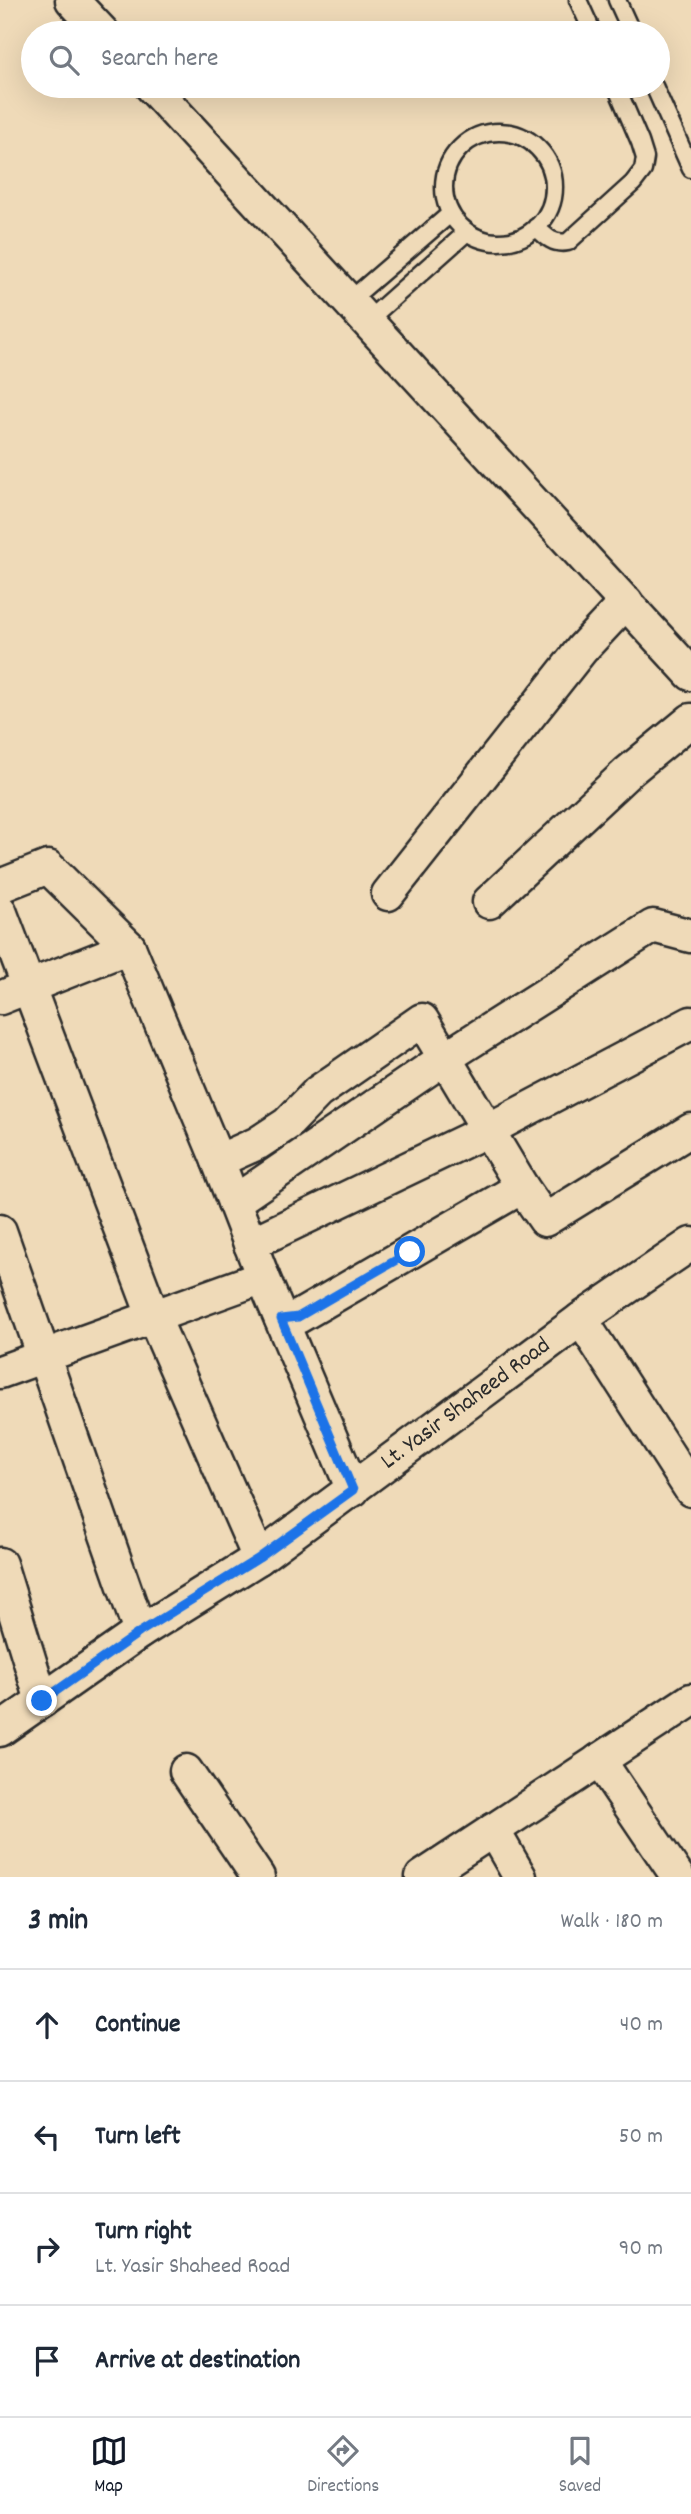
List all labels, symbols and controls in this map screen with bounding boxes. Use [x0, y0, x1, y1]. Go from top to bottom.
search box [21, 21, 670, 98]
icon: search [45, 41, 83, 79]
text: Search here [101, 41, 219, 78]
route start [394, 1236, 425, 1267]
street label: Lt. Yasir Shaheed Road [374, 1330, 558, 1479]
route end [26, 1685, 57, 1716]
text: 3 min [28, 1901, 88, 1944]
text: Walk · 180 m [560, 1906, 663, 1939]
icon: ahead [28, 2006, 66, 2044]
text: Continue [95, 2007, 180, 2044]
text: 40 m [620, 2009, 663, 2042]
icon: left [28, 2118, 66, 2156]
text: Turn left [95, 2119, 181, 2156]
text: 50 m [619, 2121, 663, 2154]
text: Turn right [95, 2214, 192, 2251]
icon: right [28, 2230, 66, 2268]
text: 90 m [619, 2233, 663, 2266]
text: Lt. Yasir Shaheed Road [95, 2251, 290, 2284]
icon: arrive [28, 2342, 66, 2380]
text: Arrive at destination [95, 2343, 300, 2380]
tab: Map [90, 2432, 128, 2501]
tab: Directions [307, 2432, 379, 2501]
tab: Saved [559, 2432, 601, 2501]

